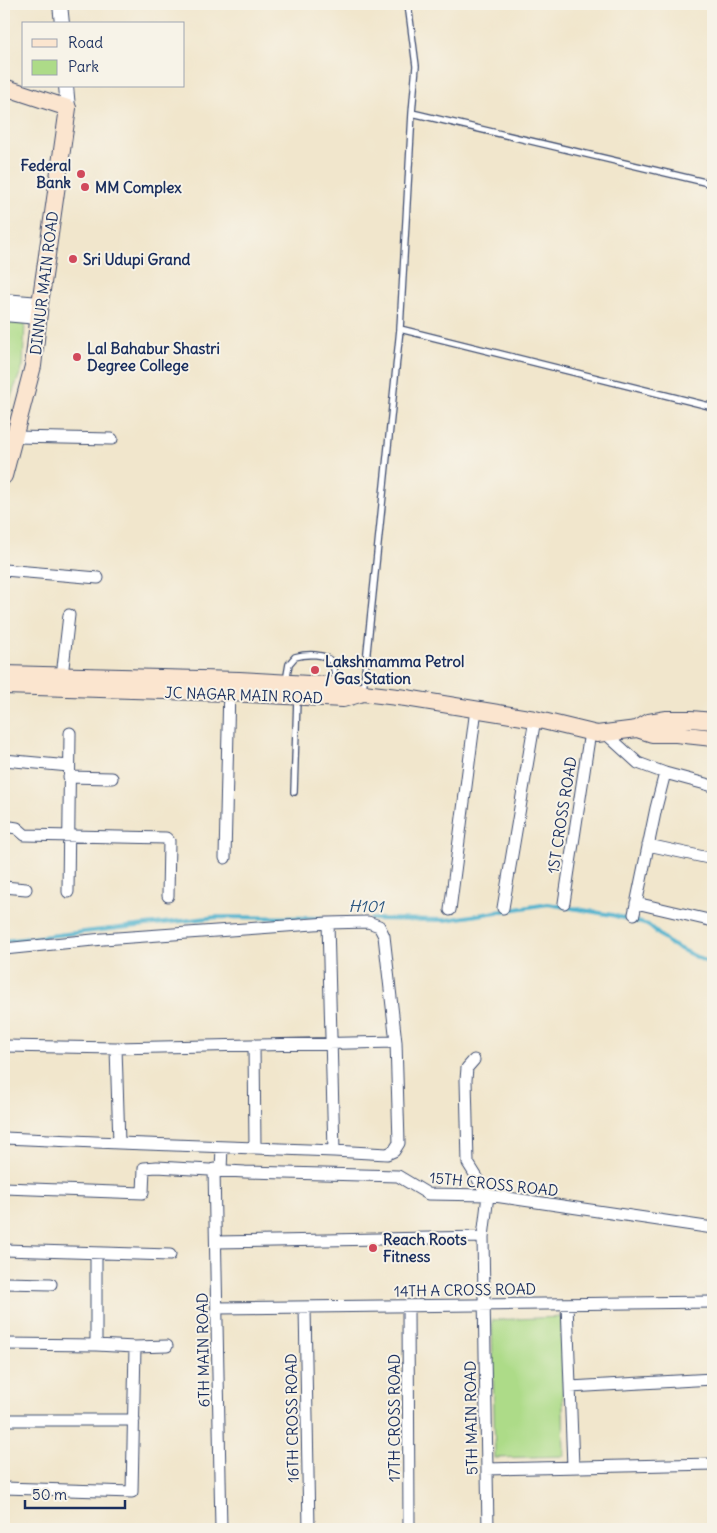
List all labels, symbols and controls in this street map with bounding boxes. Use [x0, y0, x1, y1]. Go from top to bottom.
legend [22, 22, 185, 88]
text: Road [68, 33, 103, 52]
text: Park [68, 57, 99, 76]
place label: Federal Bank [21, 156, 71, 192]
marker: Federal Bank [75, 168, 87, 180]
place label: MM Complex [95, 178, 182, 198]
marker: MM Complex [79, 181, 91, 193]
street label: DINNUR MAIN ROAD [26, 210, 62, 356]
place label: Sri Udupi Grand [83, 250, 191, 270]
marker: Sri Udupi Grand [67, 253, 79, 265]
place label: Lal Bahabur Shastri Degree College [87, 339, 220, 376]
marker: Lal Bahabur Shastri Degree College [71, 351, 83, 363]
place label: Lakshmamma Petrol / Gas Station [325, 652, 464, 688]
marker: Lakshmamma Petrol / Gas Station [309, 664, 321, 676]
street label: JC NAGAR MAIN ROAD [164, 683, 324, 707]
street label: 1ST CROSS ROAD [543, 755, 581, 875]
water label: H101 [348, 896, 385, 916]
street label: 15TH CROSS ROAD [429, 1168, 559, 1200]
place label: Reach Roots Fitness [383, 1230, 467, 1266]
marker: Reach Roots Fitness [367, 1242, 379, 1254]
street label: 14TH A CROSS ROAD [394, 1279, 536, 1301]
street label: 6TH MAIN ROAD [193, 1293, 213, 1407]
street label: 16TH CROSS ROAD [281, 1353, 303, 1483]
street label: 17TH CROSS ROAD [385, 1354, 404, 1482]
street label: 5TH MAIN ROAD [461, 1361, 481, 1475]
scale bar [25, 1478, 125, 1510]
text: 50 m [32, 1485, 67, 1504]

